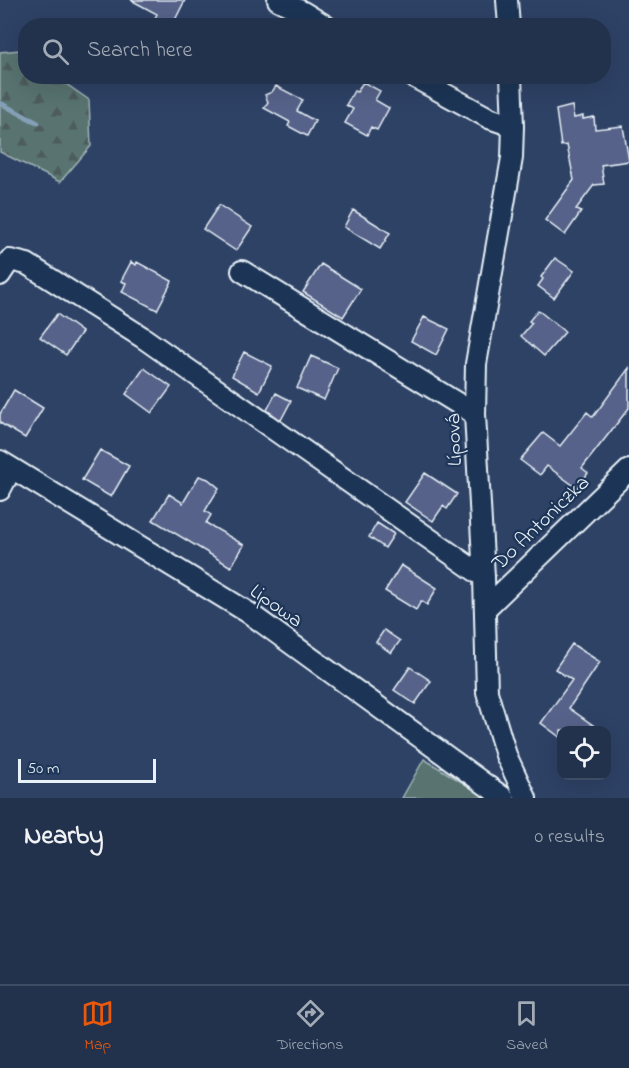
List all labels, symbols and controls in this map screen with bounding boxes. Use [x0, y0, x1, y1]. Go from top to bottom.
search box [18, 18, 611, 84]
icon: search [39, 35, 72, 68]
text: Search here [87, 35, 192, 67]
street label: Lípová [439, 413, 471, 467]
street label: Do Antoniczka [485, 469, 597, 579]
street label: Lipowa [243, 577, 309, 636]
map controls [557, 726, 611, 780]
button: locate [557, 726, 611, 780]
scale bar [18, 756, 156, 784]
text: 50 m [27, 757, 59, 781]
text: Nearby [24, 818, 103, 856]
text: 0 results [534, 823, 605, 852]
tab: Map [81, 997, 114, 1057]
tab: Directions [277, 997, 343, 1057]
tab: Saved [506, 997, 548, 1057]

